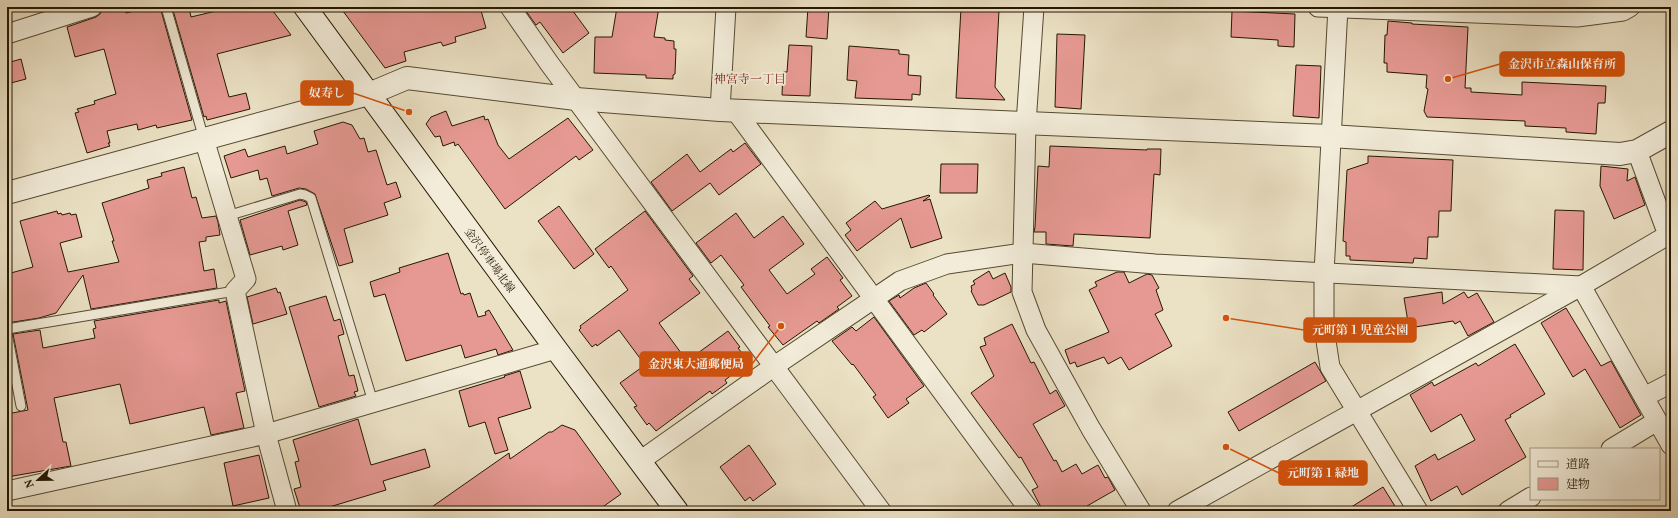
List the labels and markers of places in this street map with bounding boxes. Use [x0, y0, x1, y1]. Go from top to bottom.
callout: 金沢市立森山保育所 [1500, 52, 1624, 76]
callout: 奴寿し [301, 81, 353, 105]
callout: 元町第１児童公園 [1304, 318, 1416, 342]
callout: 金沢東大通郵便局 [640, 352, 752, 376]
callout: 元町第１緑地 [1279, 461, 1367, 485]

